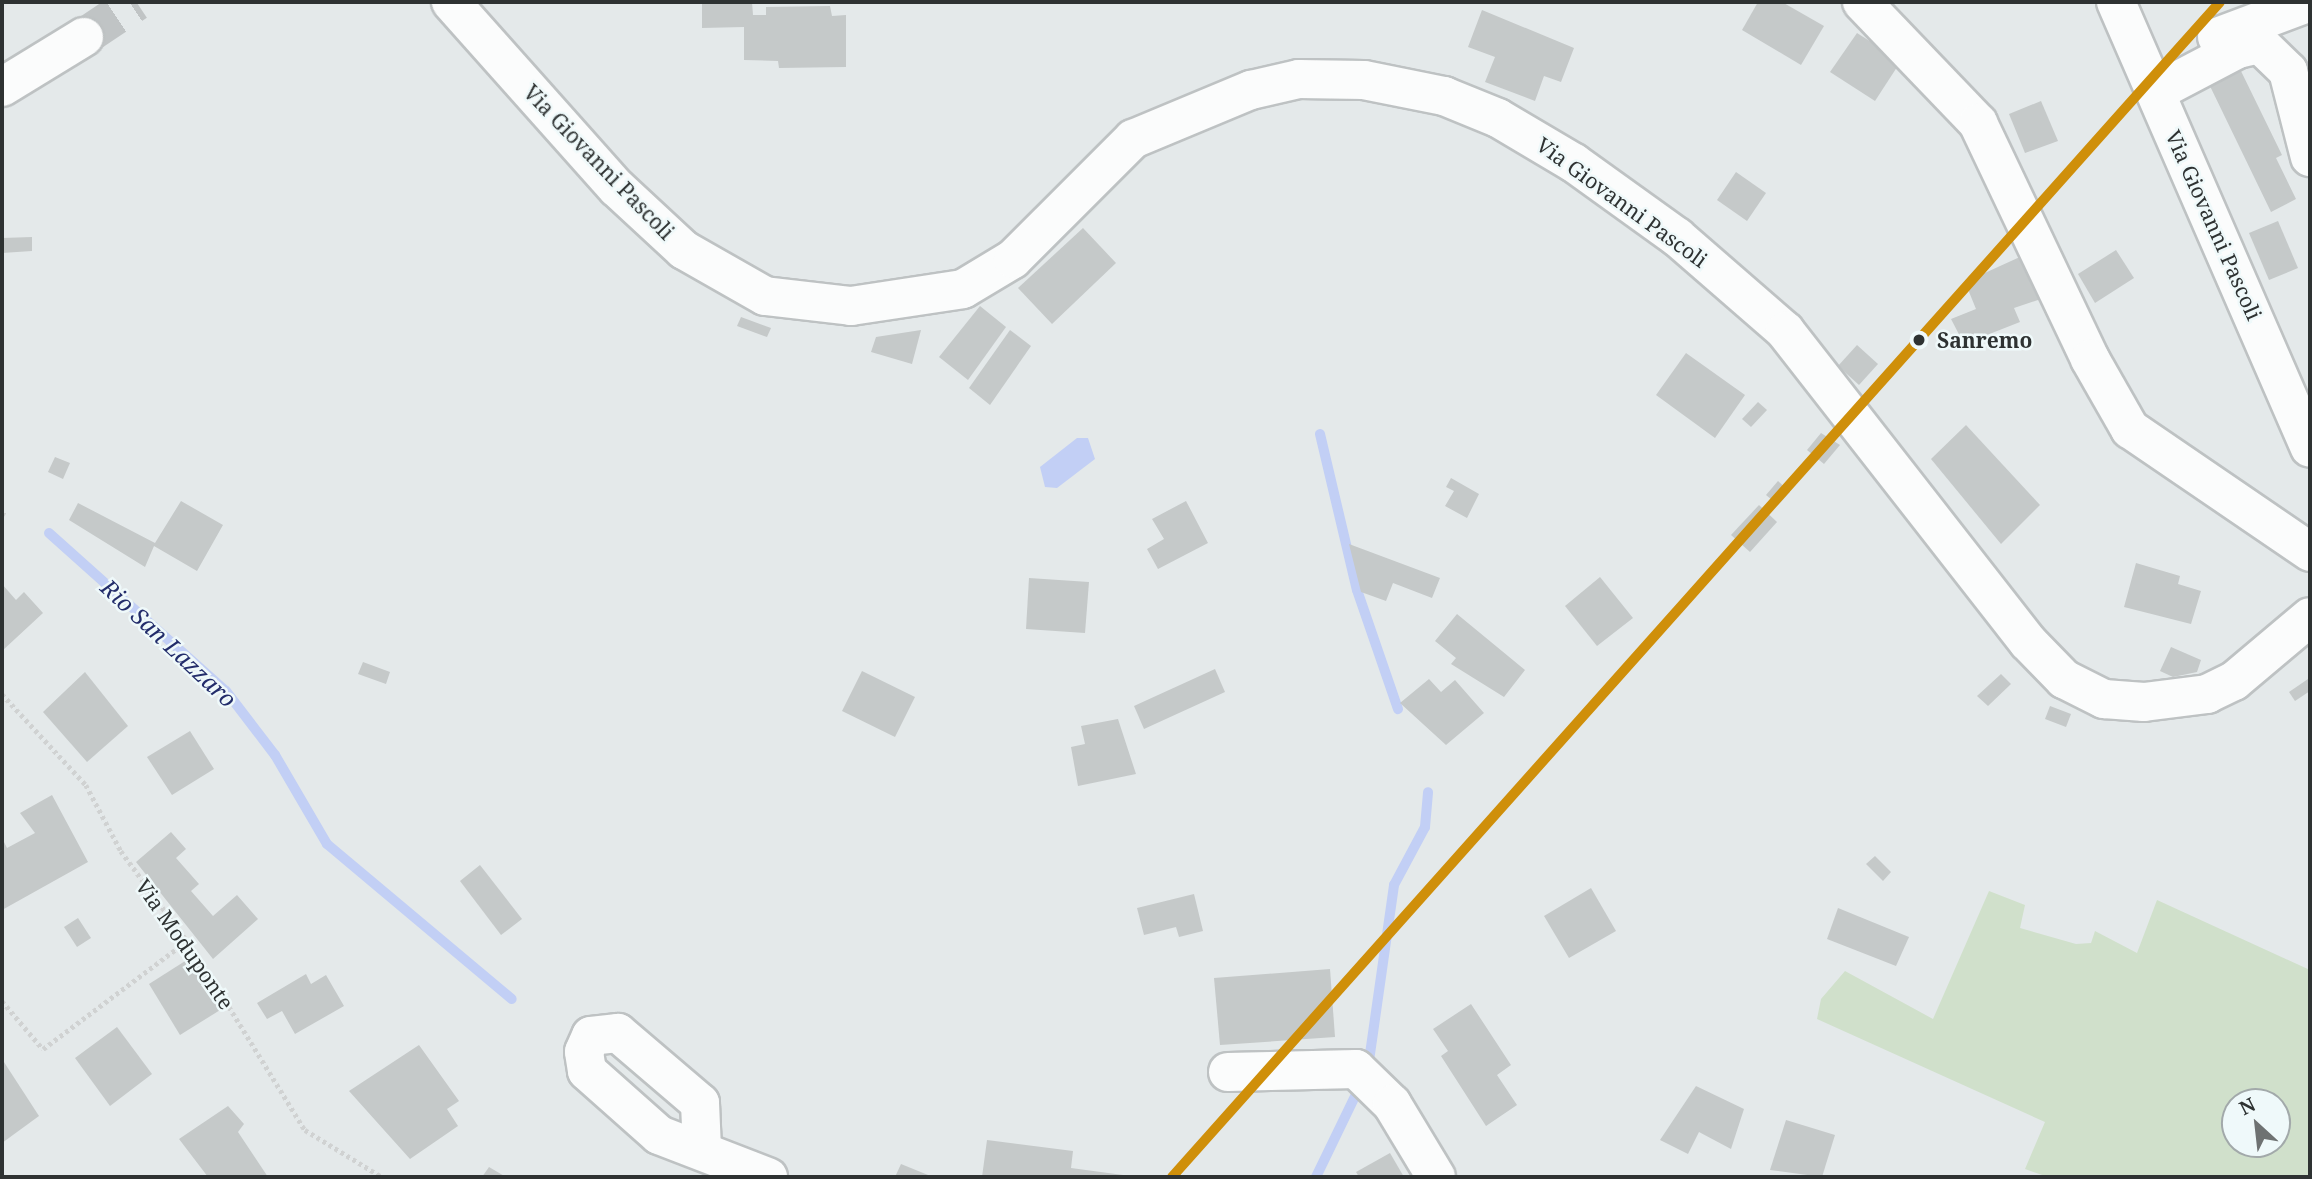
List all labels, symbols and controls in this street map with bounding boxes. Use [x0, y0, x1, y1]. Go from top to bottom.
street label: Via Giovanni Pascoli [519, 80, 679, 244]
street label: Via Giovanni Pascoli [2161, 126, 2267, 324]
street label: Via Giovanni Pascoli [1532, 132, 1712, 272]
place label: Sanremo [1937, 327, 2032, 353]
marker: Sanremo [1908, 329, 1930, 351]
water label: Rio San Lazzaro [96, 573, 242, 713]
street label: Via Moduponte [131, 874, 239, 1014]
north arrow [2221, 1088, 2291, 1158]
text: N [2235, 1091, 2260, 1121]

